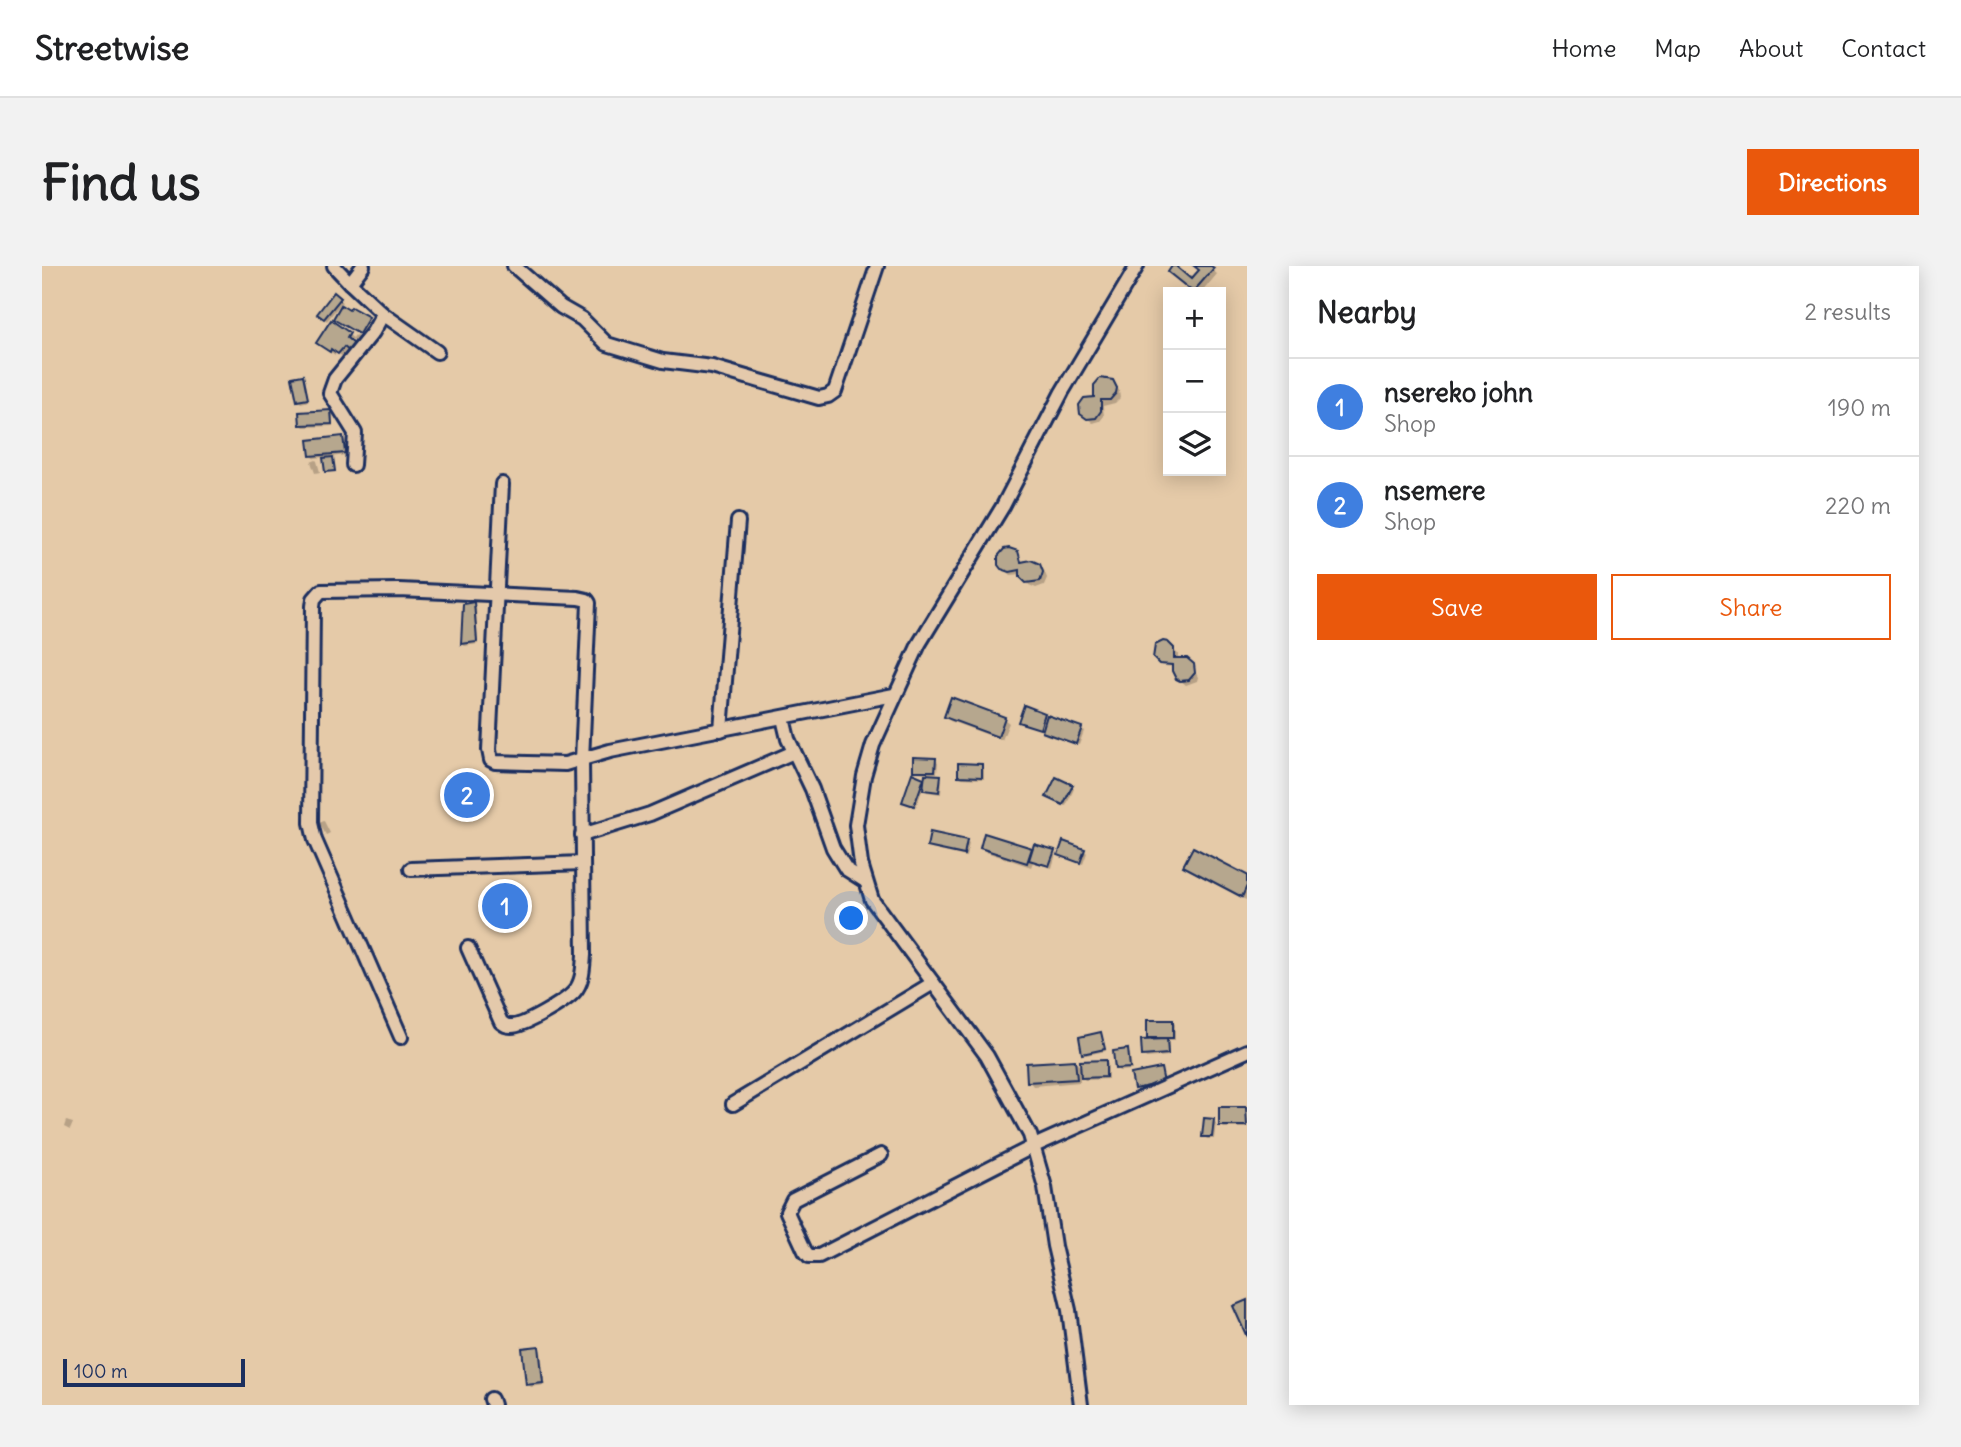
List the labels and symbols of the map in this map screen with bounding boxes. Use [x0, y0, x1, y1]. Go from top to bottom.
pin: 2 [444, 769, 490, 821]
pin: 1 [482, 880, 528, 932]
your location [834, 901, 868, 935]
scale bar [63, 1356, 245, 1388]

